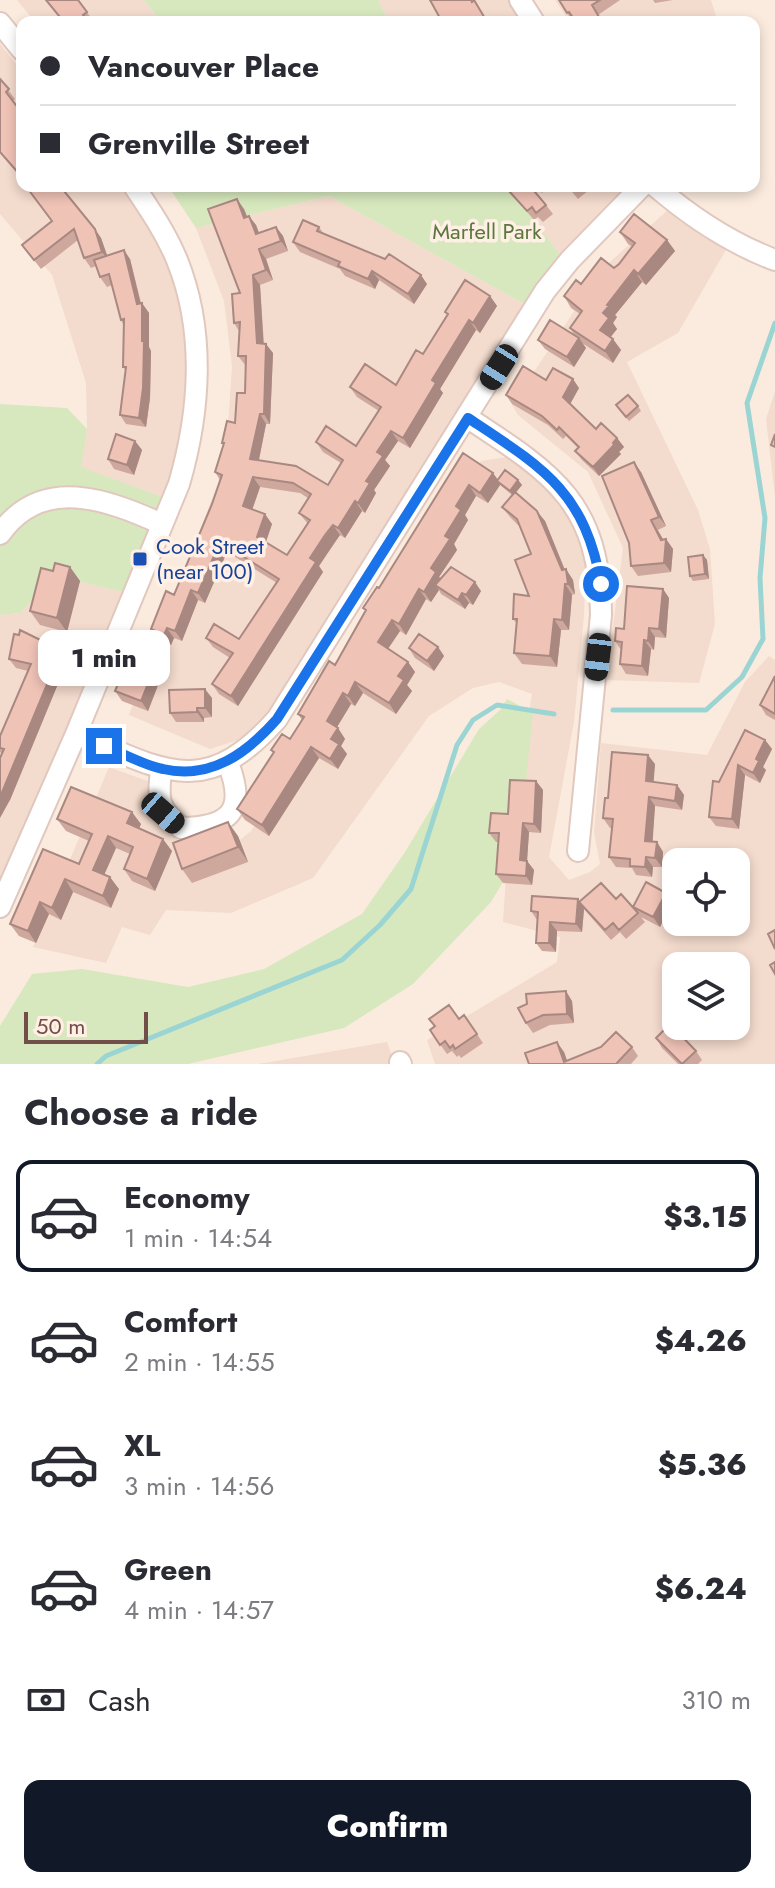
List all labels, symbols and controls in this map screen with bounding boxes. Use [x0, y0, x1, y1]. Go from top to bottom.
text: Vancouver Place [88, 45, 319, 88]
text: Grenville Street [88, 122, 309, 165]
park label: Marfell Park [432, 215, 542, 247]
car [476, 340, 522, 394]
place label: Cook Street (near 100) [156, 530, 265, 587]
marker: Cook Street (near 100) [131, 550, 149, 568]
route start [583, 566, 619, 602]
callout: 1 min [38, 630, 170, 686]
car [583, 632, 613, 682]
text: 1 min [71, 639, 137, 677]
route end [86, 728, 122, 764]
car [137, 788, 189, 838]
map controls [662, 848, 750, 1040]
button: locate [662, 848, 750, 936]
button: layers [662, 952, 750, 1040]
scale bar [24, 1008, 148, 1044]
text: 50 m [36, 1010, 85, 1042]
text: Choose a ride [24, 1086, 258, 1138]
text: Economy [124, 1176, 250, 1219]
icon: car [28, 1180, 100, 1252]
text: $3.15 [663, 1195, 747, 1238]
text: 1 min · 14:54 [124, 1219, 272, 1257]
text: Comfort [124, 1300, 237, 1343]
icon: car [28, 1304, 100, 1376]
text: $4.26 [655, 1319, 747, 1362]
text: 2 min · 14:55 [124, 1343, 275, 1381]
text: XL [124, 1424, 160, 1467]
icon: car [28, 1428, 100, 1500]
text: $5.36 [658, 1443, 747, 1486]
text: 3 min · 14:56 [124, 1467, 274, 1505]
text: Green [124, 1548, 212, 1591]
icon: car [28, 1552, 100, 1624]
text: $6.24 [655, 1567, 747, 1610]
text: 4 min · 14:57 [124, 1591, 274, 1629]
icon: cash [24, 1678, 68, 1722]
text: Cash [88, 1679, 151, 1722]
text: 310 m [681, 1681, 751, 1719]
button: Confirm [24, 1780, 751, 1872]

